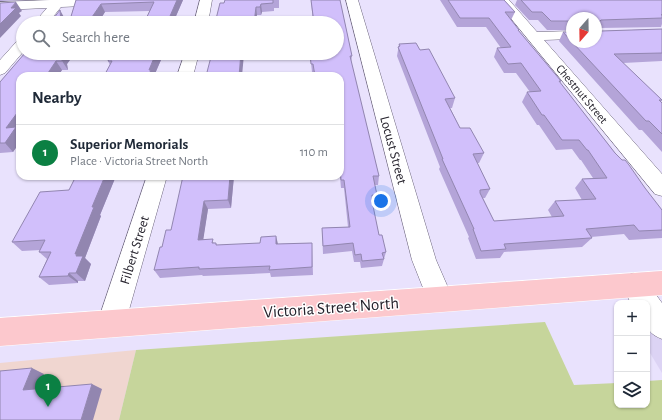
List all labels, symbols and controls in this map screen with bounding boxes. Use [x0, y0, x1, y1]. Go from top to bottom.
north arrow [566, 12, 602, 48]
search box [16, 16, 344, 60]
icon: search [30, 27, 52, 49]
text: Search here [62, 30, 130, 45]
street label: Chestnut Street [554, 62, 610, 126]
text: Nearby [32, 89, 82, 106]
street label: Locust Street [377, 115, 409, 186]
text: Superior Memorials [70, 137, 188, 152]
text: 1 [43, 146, 47, 159]
text: 110 m [300, 146, 328, 159]
text: Place · Victoria Street North [70, 155, 208, 168]
your location [371, 191, 391, 211]
street label: Filbert Street [118, 214, 152, 286]
street label: Victoria Street North [263, 294, 399, 321]
map controls [614, 300, 650, 408]
button: + [614, 300, 650, 336]
button: − [614, 336, 650, 372]
button: layers [614, 372, 650, 408]
pin: 1 [35, 374, 61, 407]

